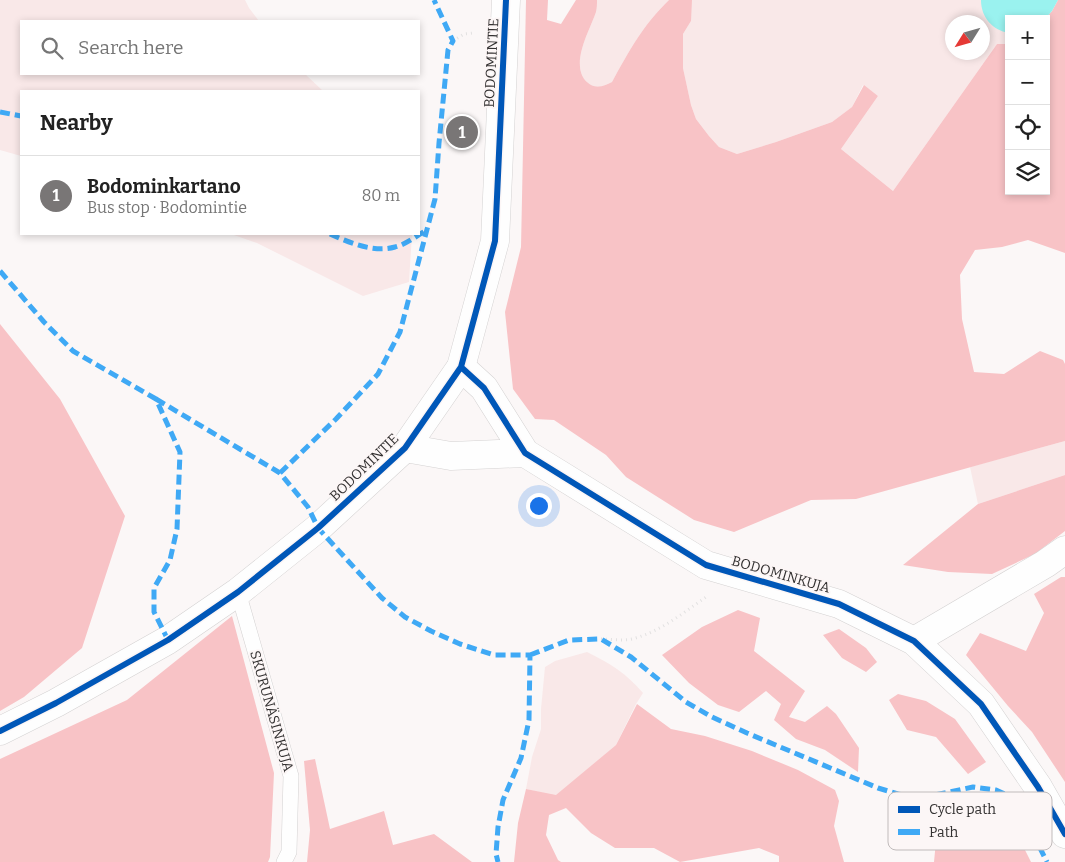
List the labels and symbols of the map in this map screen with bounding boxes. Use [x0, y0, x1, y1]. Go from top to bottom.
north arrow [945, 15, 990, 60]
street label: BODOMINTIE [481, 18, 502, 108]
pin: 1 [446, 113, 478, 151]
street label: BODOMINTIE [326, 430, 402, 505]
your location [526, 493, 552, 519]
street label: BODOMINKUJA [730, 552, 832, 597]
street label: SKURUNÄSINKUJA [246, 649, 297, 774]
legend [888, 792, 1052, 850]
text: Cycle path [929, 801, 996, 818]
text: Path [929, 824, 959, 841]

